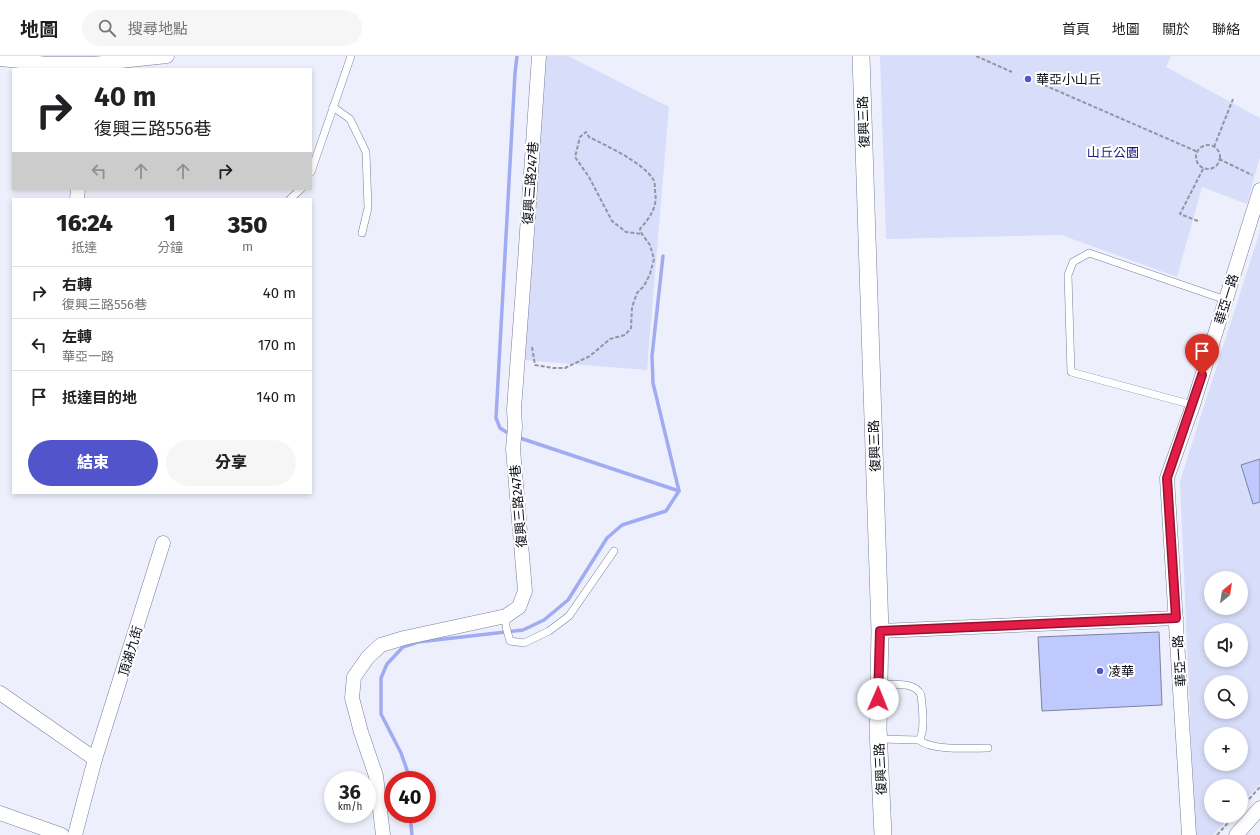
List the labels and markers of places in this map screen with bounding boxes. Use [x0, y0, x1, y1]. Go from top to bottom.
place label: 華亞小山丘 [1036, 72, 1101, 87]
marker: 華亞小山丘 [1023, 74, 1033, 84]
pin [1185, 334, 1219, 375]
place label: 凌華 [1108, 664, 1134, 679]
marker: 凌華 [1095, 666, 1105, 676]

